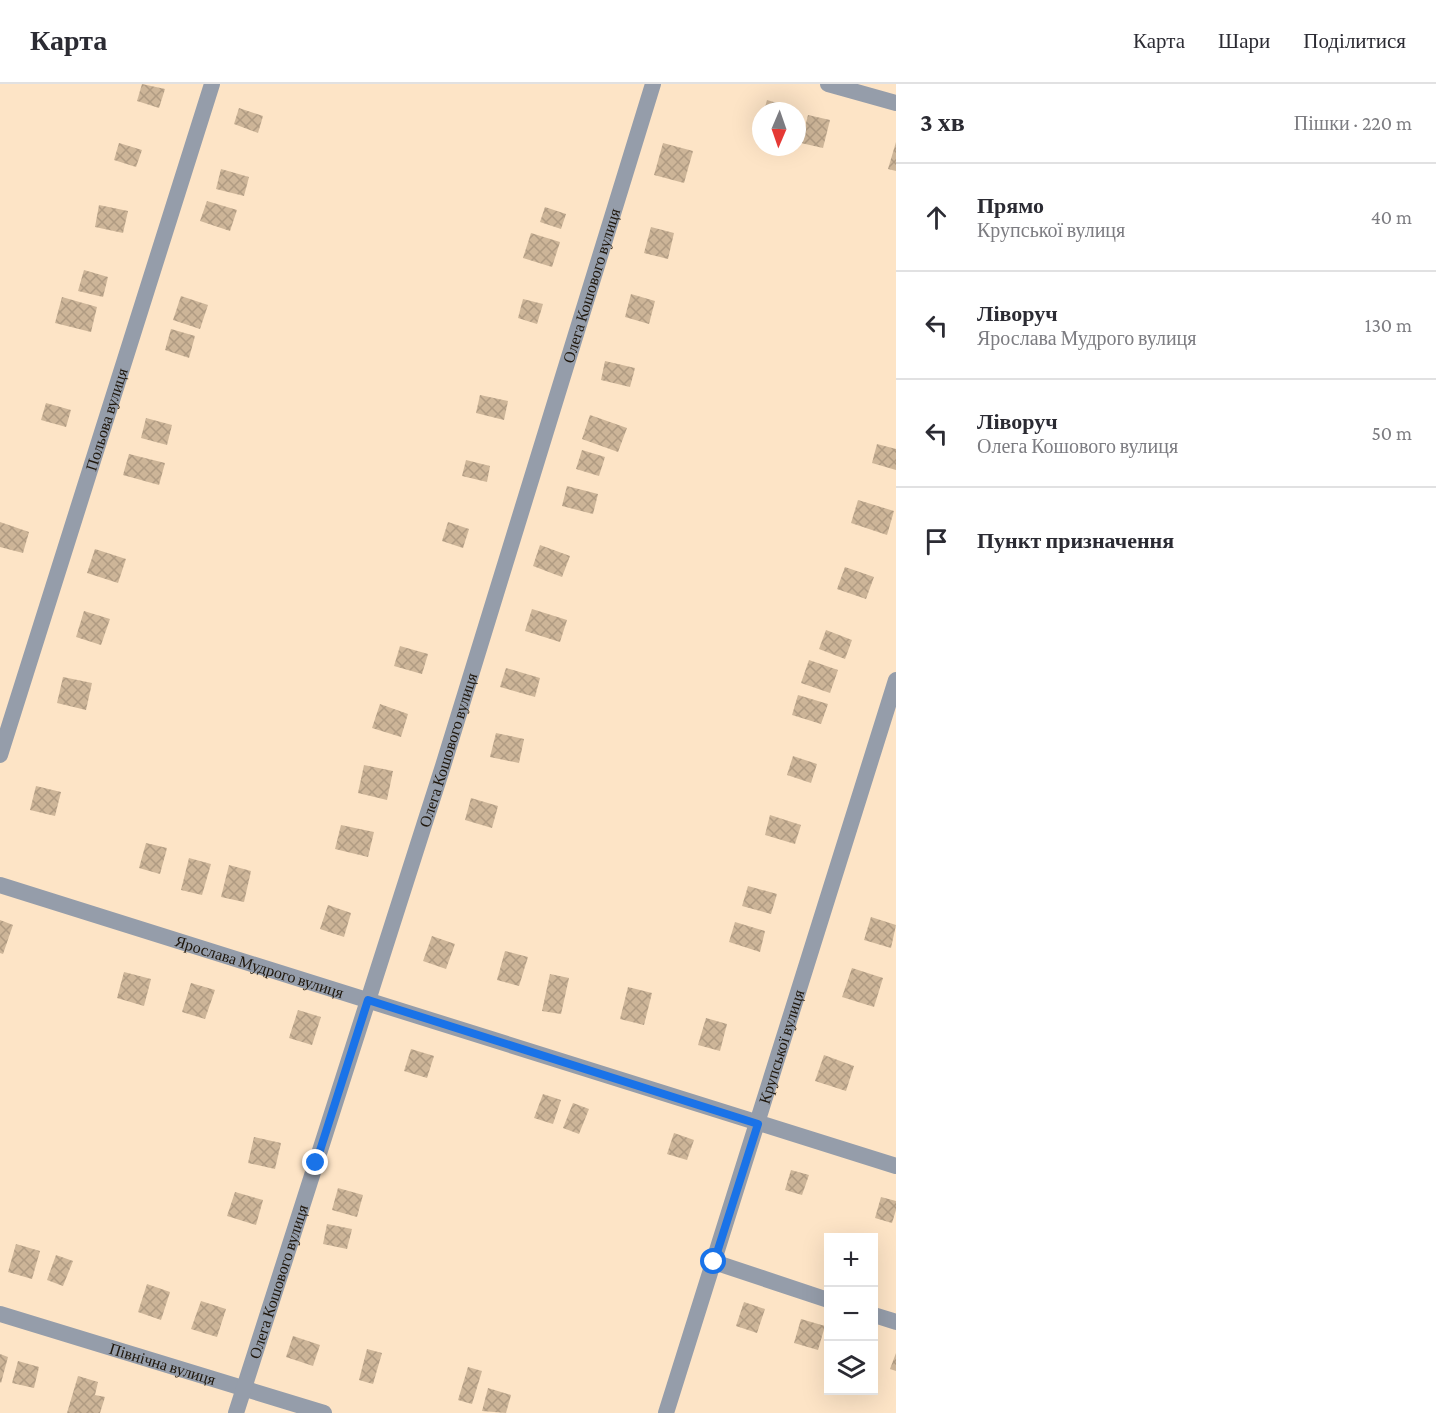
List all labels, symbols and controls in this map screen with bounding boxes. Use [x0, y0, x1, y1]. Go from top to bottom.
text: Карта [30, 25, 107, 56]
text: Карта [1133, 29, 1185, 53]
text: Шари [1218, 29, 1270, 53]
text: Поділитися [1303, 29, 1406, 53]
north arrow [752, 102, 806, 156]
text: 3 хв [920, 108, 965, 137]
text: Пішки · 220 m [1294, 112, 1412, 134]
text: Прямо [977, 193, 1044, 218]
icon: ahead [920, 201, 953, 234]
street label: Олега Кошового вулиця [559, 206, 623, 365]
text: 40 m [1371, 206, 1412, 228]
text: Крупської вулиця [977, 219, 1125, 241]
text: Ліворуч [977, 301, 1058, 326]
icon: left [920, 309, 953, 342]
text: 130 m [1365, 314, 1412, 336]
text: Ярослава Мудрого вулиця [977, 327, 1197, 349]
street label: Польова вулиця [82, 365, 130, 473]
text: Ліворуч [977, 409, 1058, 434]
icon: left [920, 417, 953, 450]
text: 50 m [1371, 422, 1412, 444]
text: Олега Кошового вулиця [977, 435, 1178, 457]
icon: arrive [920, 525, 953, 558]
text: Пункт призначення [977, 528, 1174, 553]
street label: Олега Кошового вулиця [415, 670, 480, 829]
street label: Ярослава Мудрого вулиця [173, 932, 346, 1001]
street label: Крупської вулиця [755, 987, 807, 1106]
route end [302, 1149, 328, 1175]
street label: Олега Кошового вулиця [245, 1202, 311, 1361]
map controls [824, 1233, 878, 1395]
button: + [824, 1233, 878, 1287]
route start [700, 1248, 726, 1274]
button: − [824, 1287, 878, 1341]
street label: Північна вулиця [107, 1339, 218, 1388]
button: layers [824, 1341, 878, 1395]

